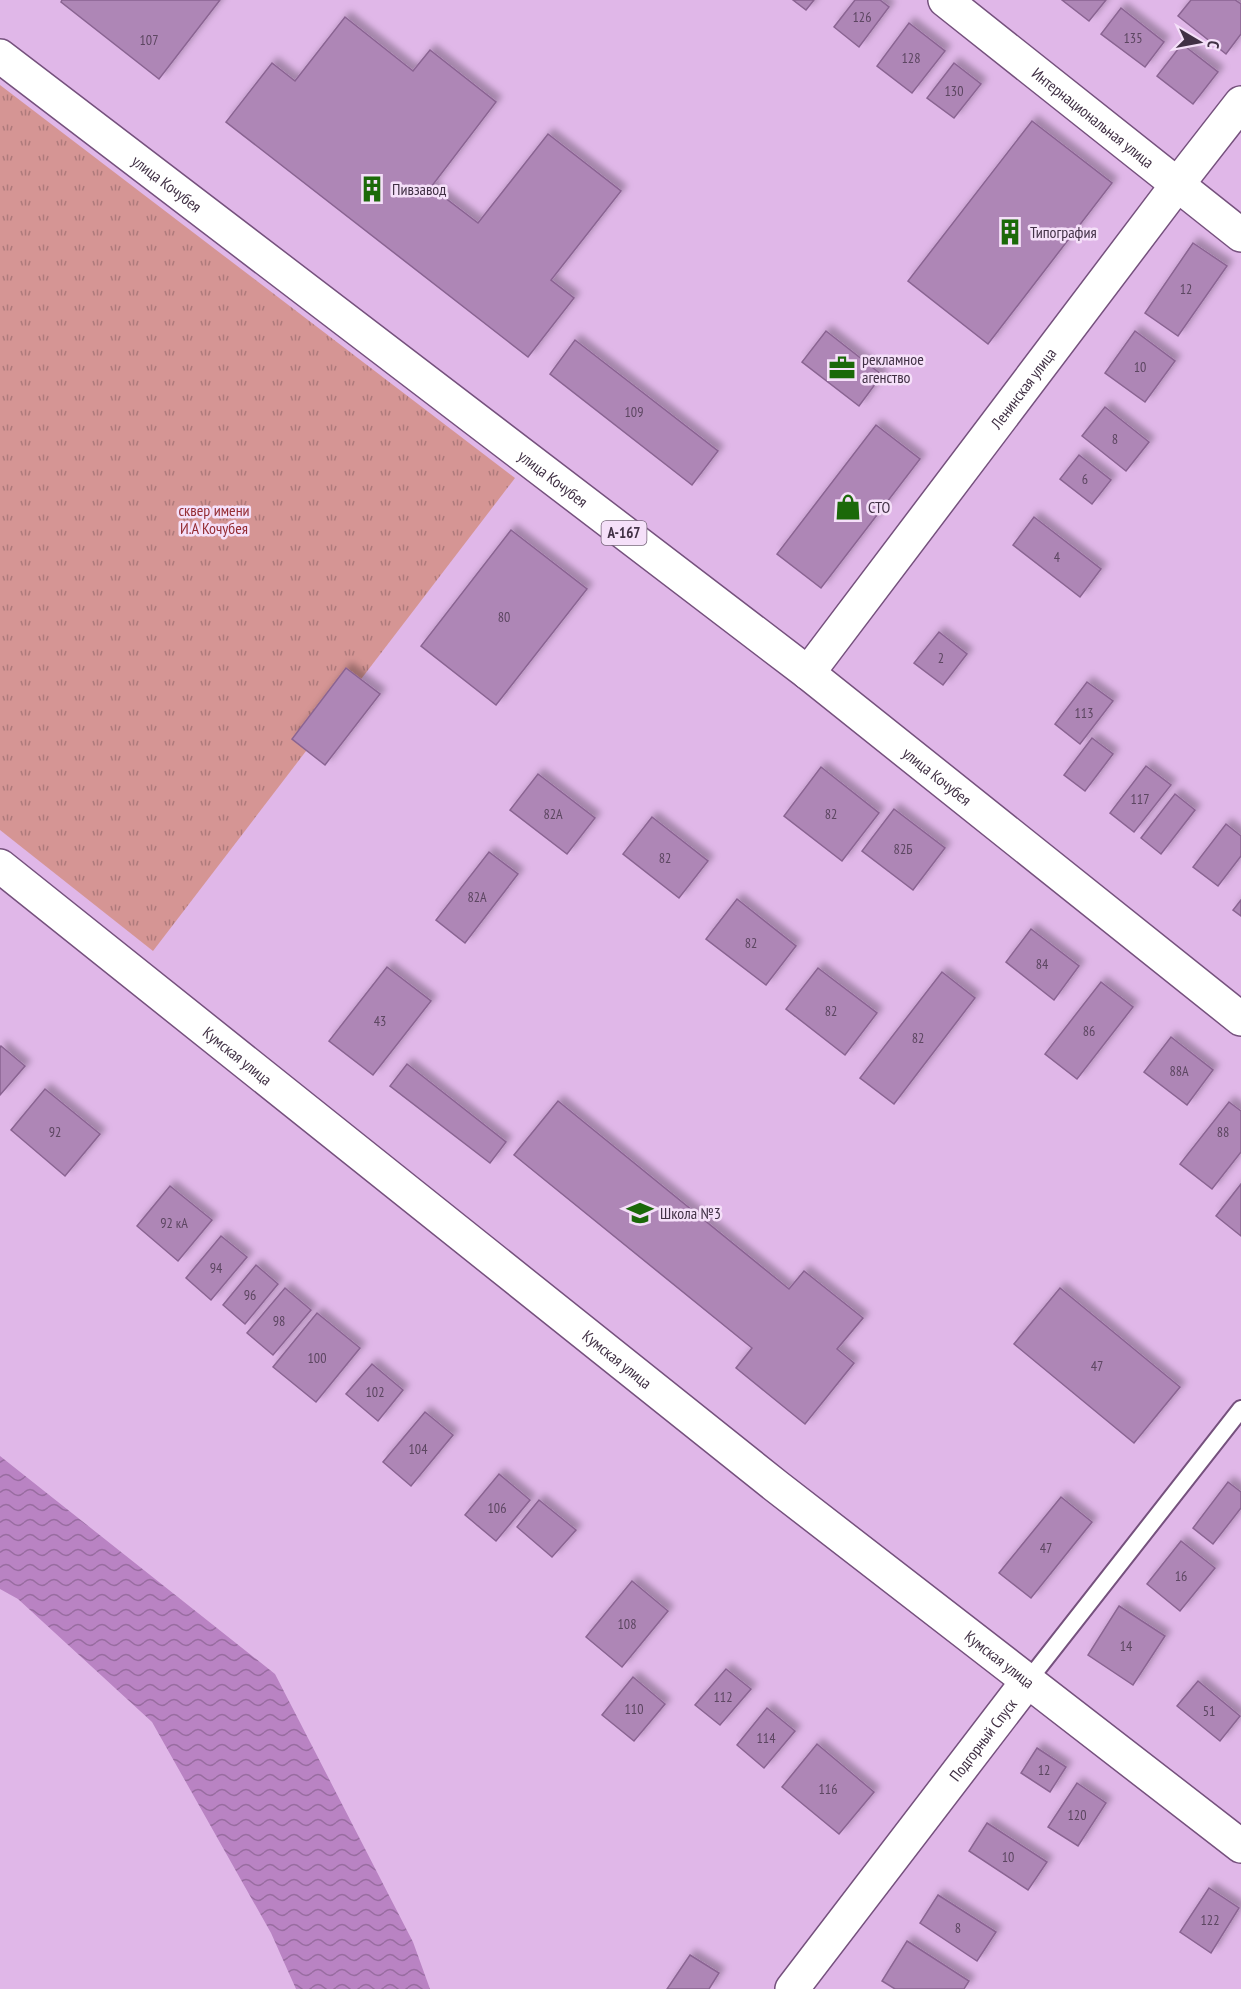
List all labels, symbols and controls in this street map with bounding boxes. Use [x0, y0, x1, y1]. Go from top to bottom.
house number: 126 [853, 8, 871, 26]
north arrow [1169, 12, 1229, 72]
house number: 135 [1124, 29, 1142, 47]
house number: 107 [140, 31, 158, 49]
text: С [1203, 39, 1224, 51]
house number: 128 [902, 49, 920, 67]
street label: Интернациональная улица [1028, 63, 1158, 172]
house number: 130 [945, 82, 963, 100]
street label: улица Кочубея [128, 150, 206, 216]
building icon: Пивзавод [357, 174, 387, 204]
place label: Пивзавод [392, 179, 446, 199]
building icon: Типография [995, 217, 1025, 247]
place label: Типография [1030, 222, 1097, 242]
house number: 12 [1180, 280, 1192, 298]
street label: Ленинская улица [986, 344, 1060, 433]
place label: рекламное агенство [862, 349, 924, 387]
office icon: рекламное агенство [827, 353, 857, 383]
house number: 10 [1134, 358, 1146, 376]
house number: 109 [625, 403, 643, 421]
house number: 8 [1112, 430, 1118, 448]
street label: улица Кочубея [514, 445, 592, 511]
house number: 6 [1082, 470, 1088, 488]
shop icon: СТО [833, 492, 863, 522]
place label: СТО [868, 497, 890, 517]
park label: сквер имени И.А Кочубея [178, 500, 250, 538]
road number: А-167 [602, 521, 646, 545]
house number: 4 [1054, 548, 1061, 566]
house number: 80 [498, 608, 510, 626]
house number: 2 [938, 649, 944, 667]
house number: 113 [1075, 704, 1093, 722]
street label: улица Кочубея [899, 743, 976, 810]
house number: 117 [1131, 790, 1149, 808]
house number: 82А [543, 805, 563, 823]
house number: 82 [825, 805, 837, 823]
house number: 82Б [894, 840, 912, 858]
house number: 82 [659, 849, 671, 867]
house number: 82А [467, 888, 487, 906]
house number: 82 [745, 934, 757, 952]
house number: 84 [1036, 955, 1049, 973]
house number: 82 [825, 1002, 837, 1020]
house number: 43 [374, 1012, 386, 1030]
street label: Кумская улица [199, 1022, 276, 1089]
house number: 86 [1083, 1022, 1095, 1040]
house number: 82 [912, 1029, 924, 1047]
house number: 88А [1169, 1062, 1189, 1080]
house number: 92 [49, 1123, 61, 1141]
house number: 88 [1217, 1123, 1229, 1141]
school or university icon: Школа №3 [625, 1198, 655, 1228]
place label: Школа №3 [660, 1203, 721, 1223]
house number: 92 кА [160, 1214, 188, 1232]
house number: 94 [210, 1259, 223, 1277]
house number: 96 [244, 1286, 256, 1304]
house number: 98 [273, 1312, 285, 1330]
street label: Кумская улица [579, 1325, 656, 1393]
house number: 100 [308, 1349, 326, 1367]
house number: 47 [1091, 1357, 1103, 1375]
house number: 102 [366, 1383, 384, 1401]
house number: 104 [409, 1440, 428, 1458]
house number: 106 [488, 1499, 506, 1517]
house number: 47 [1040, 1539, 1052, 1557]
house number: 16 [1175, 1567, 1187, 1585]
house number: 108 [618, 1615, 636, 1633]
street label: Кумская улица [961, 1626, 1038, 1692]
house number: 14 [1120, 1637, 1133, 1655]
house number: 112 [714, 1688, 732, 1706]
street label: Подгорный Спуск [945, 1694, 1021, 1785]
house number: 110 [625, 1700, 643, 1718]
house number: 51 [1203, 1702, 1215, 1720]
house number: 114 [757, 1729, 776, 1747]
house number: 12 [1038, 1761, 1050, 1779]
house number: 116 [819, 1780, 837, 1798]
house number: 120 [1068, 1806, 1086, 1824]
house number: 10 [1002, 1848, 1014, 1866]
house number: 122 [1201, 1911, 1219, 1929]
house number: 8 [955, 1919, 961, 1937]

